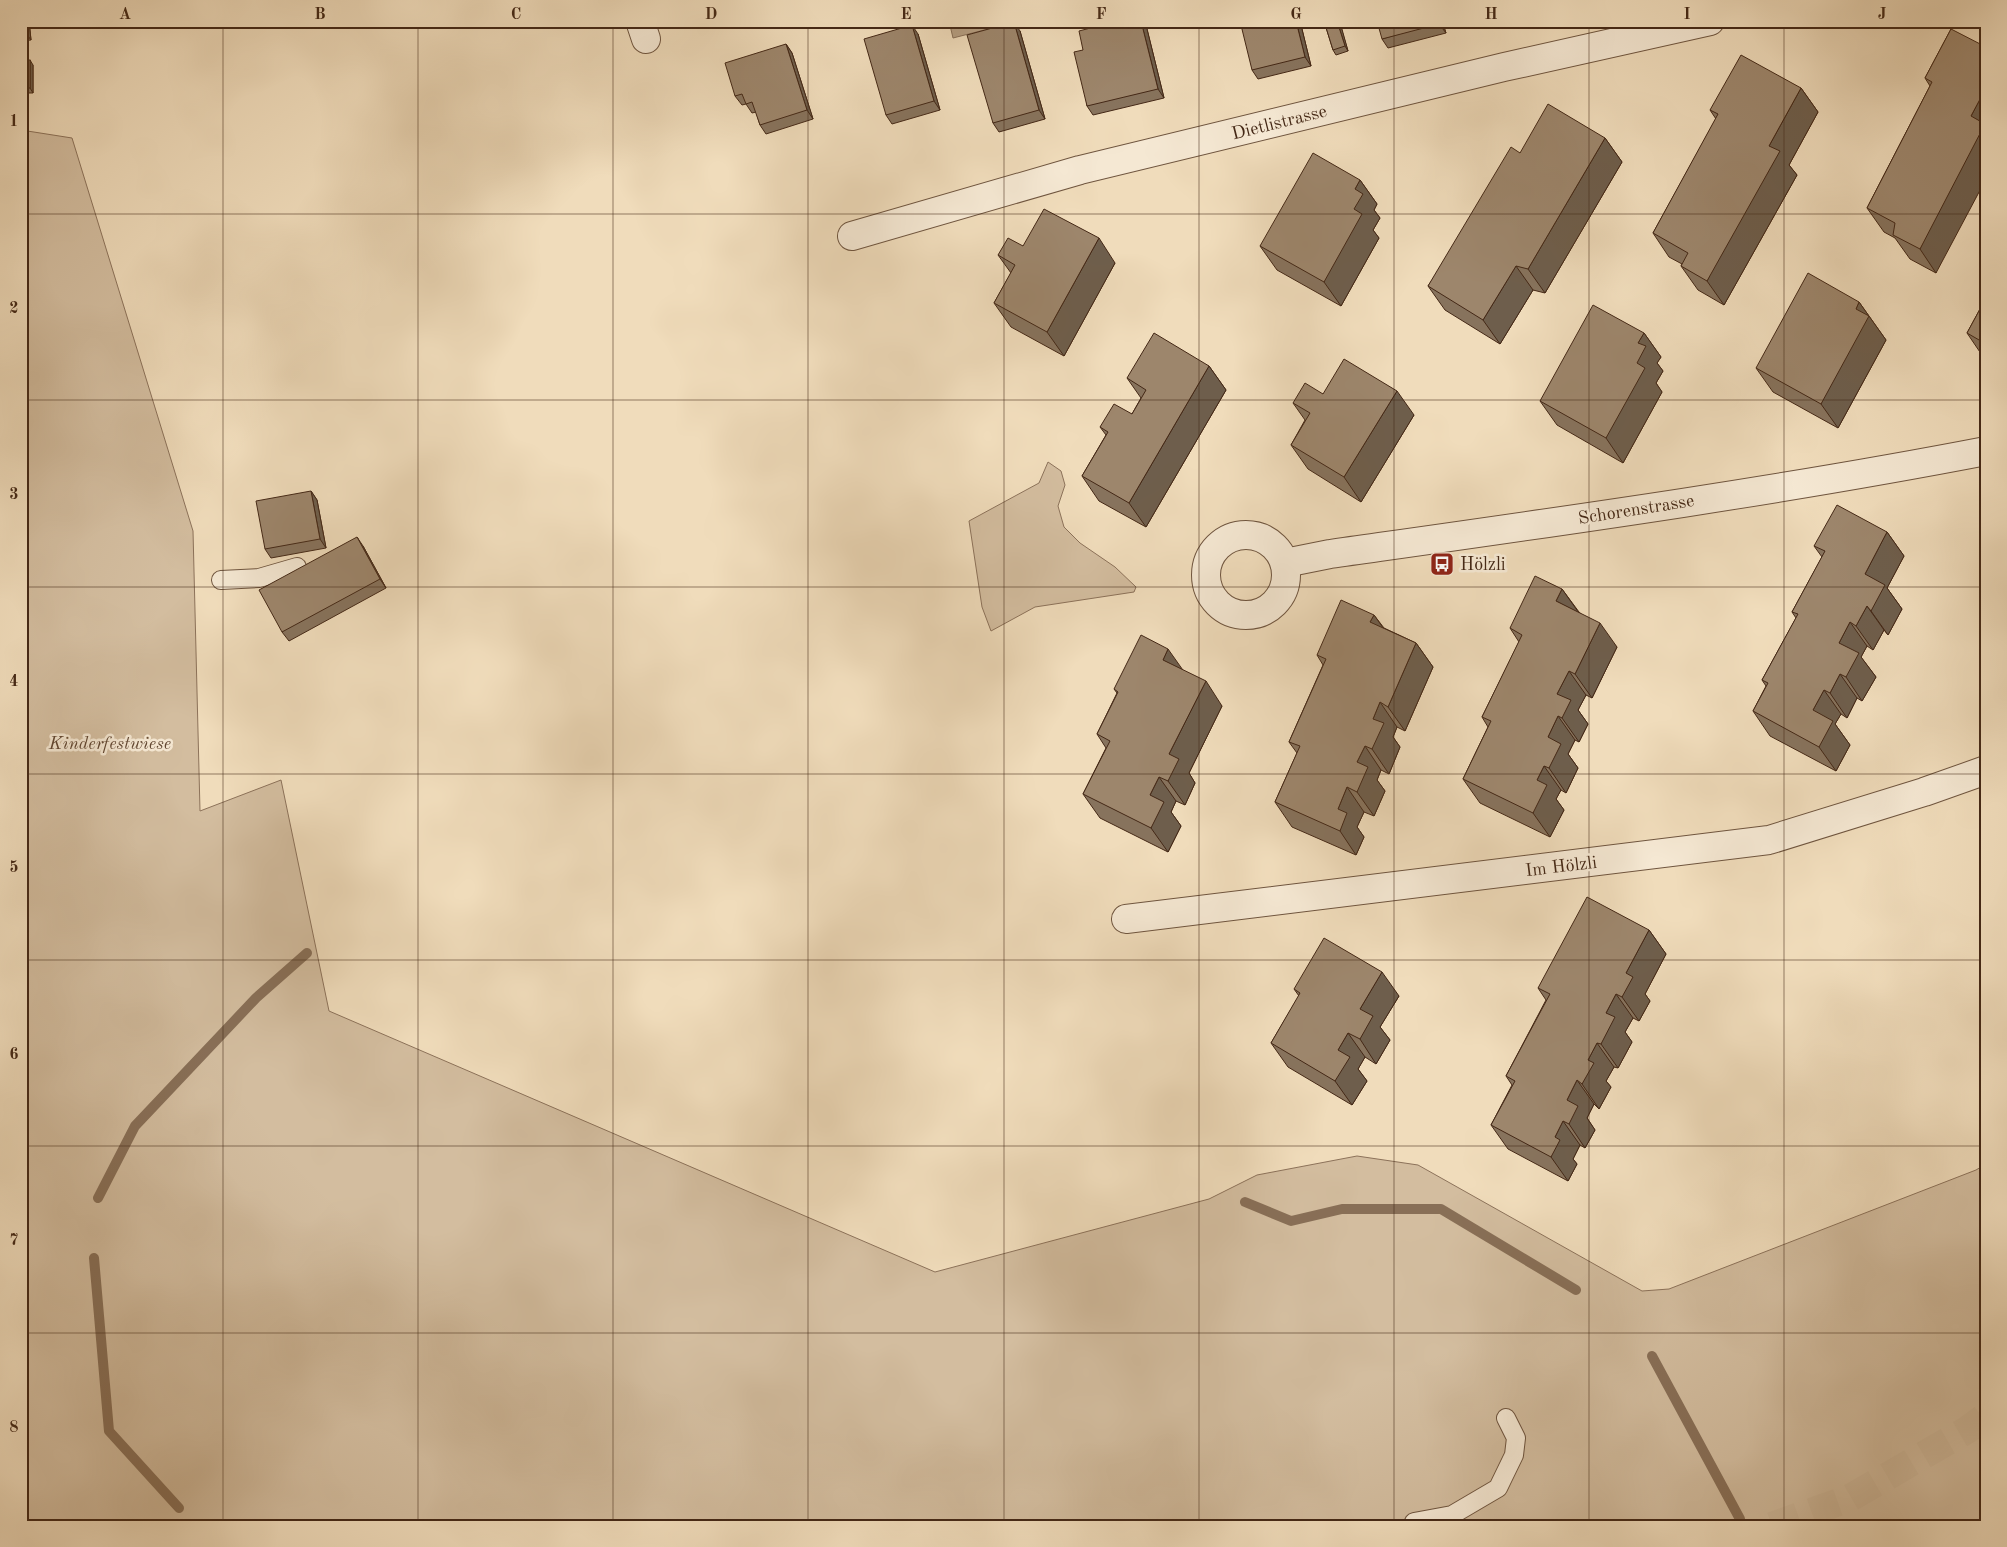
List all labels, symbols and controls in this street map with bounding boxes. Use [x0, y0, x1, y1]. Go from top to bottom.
text: A [119, 7, 131, 23]
text: B [314, 7, 326, 23]
text: C [511, 7, 521, 23]
text: D [705, 7, 717, 23]
text: E [900, 7, 912, 23]
text: F [1096, 7, 1107, 23]
text: G [1290, 7, 1302, 23]
text: H [1484, 7, 1498, 23]
text: I [1683, 7, 1691, 23]
text: J [1878, 7, 1887, 23]
street label: Dietlistrasse [1230, 102, 1329, 143]
text: 1 [9, 114, 19, 130]
text: 2 [9, 301, 19, 317]
text: 3 [9, 487, 19, 503]
street label: Schorenstrasse [1577, 492, 1696, 528]
bus stop icon: Hölzli [1429, 551, 1455, 577]
place label: Hölzli [1460, 556, 1506, 574]
text: 4 [9, 674, 19, 690]
park label: Kinderfestwiese [48, 735, 171, 753]
street label: Im Hölzli [1524, 854, 1598, 880]
text: 5 [9, 860, 19, 876]
text: 6 [9, 1047, 19, 1063]
text: 7 [9, 1233, 19, 1249]
text: 8 [9, 1420, 19, 1436]

